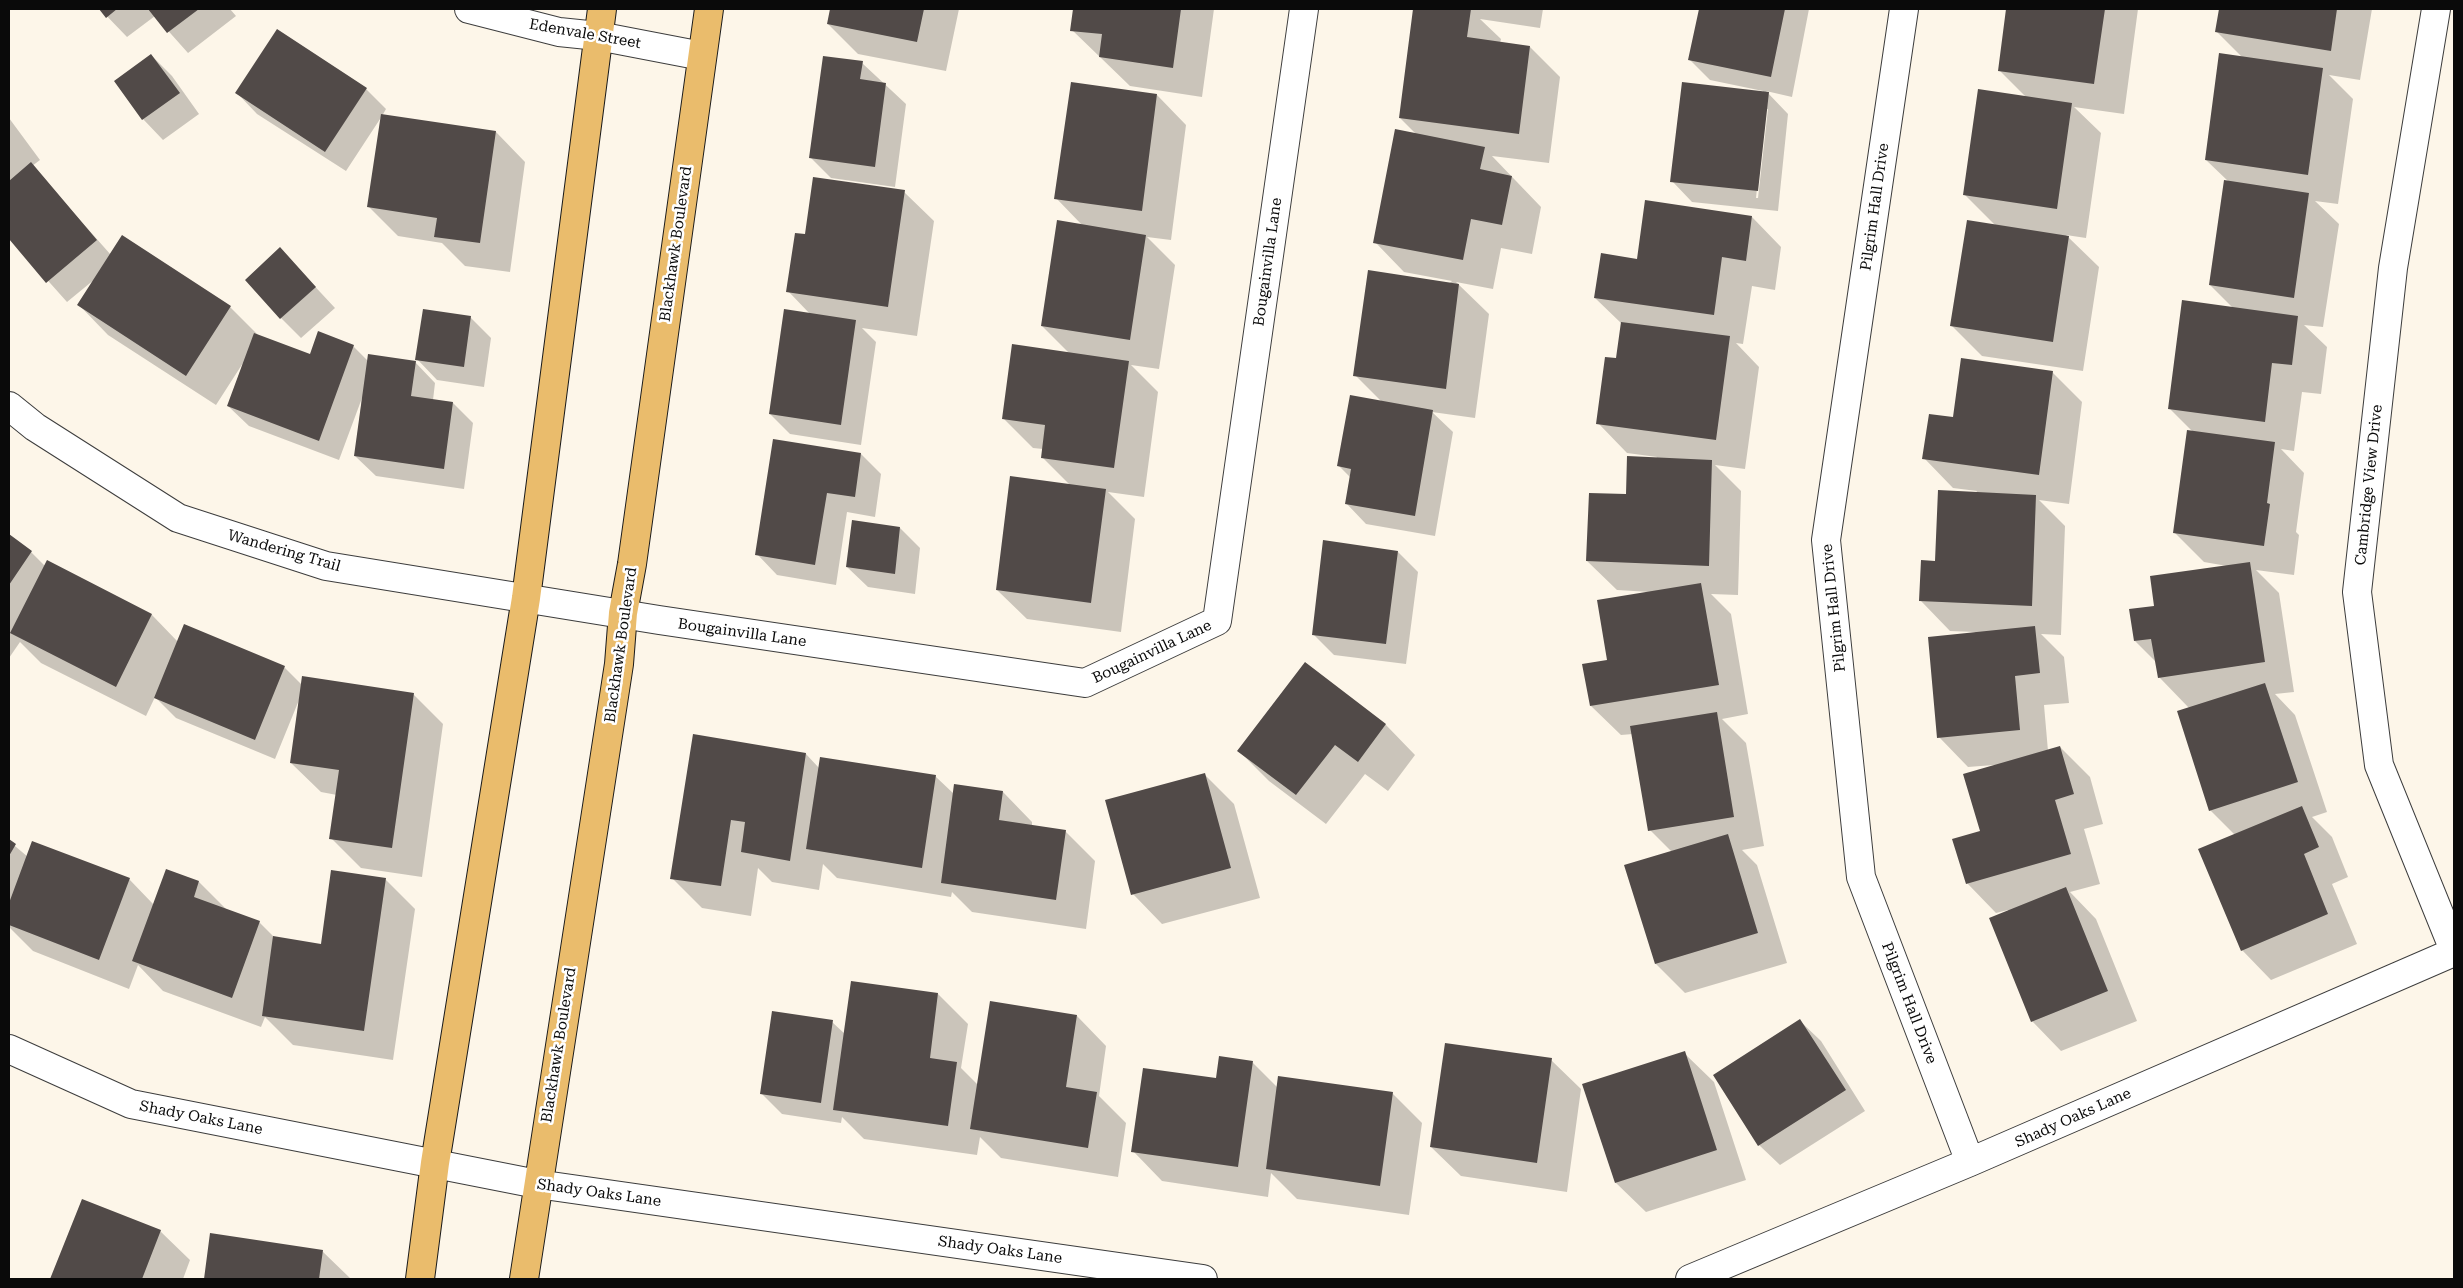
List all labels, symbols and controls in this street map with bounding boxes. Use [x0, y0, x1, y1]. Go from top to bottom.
street label: Edenvale Street [528, 15, 642, 53]
street label: Pilgrim Hall Drive [1857, 142, 1893, 272]
street label: Blackhawk Boulevard [656, 165, 696, 323]
street label: Bougainvilla Lane [1250, 197, 1286, 327]
street label: Cambridge View Drive [2352, 404, 2386, 566]
street label: Wandering Trail [225, 526, 343, 576]
street label: Pilgrim Hall Drive [1818, 543, 1850, 673]
street label: Blackhawk Boulevard [601, 566, 641, 724]
street label: Bougainvilla Lane [677, 615, 807, 651]
street label: Bougainvilla Lane [1089, 616, 1215, 688]
street label: Pilgrim Hall Drive [1878, 940, 1940, 1066]
street label: Blackhawk Boulevard [538, 966, 580, 1124]
street label: Shady Oaks Lane [2012, 1084, 2134, 1152]
street label: Shady Oaks Lane [138, 1097, 264, 1139]
street label: Shady Oaks Lane [536, 1175, 662, 1211]
street label: Shady Oaks Lane [937, 1232, 1063, 1268]

